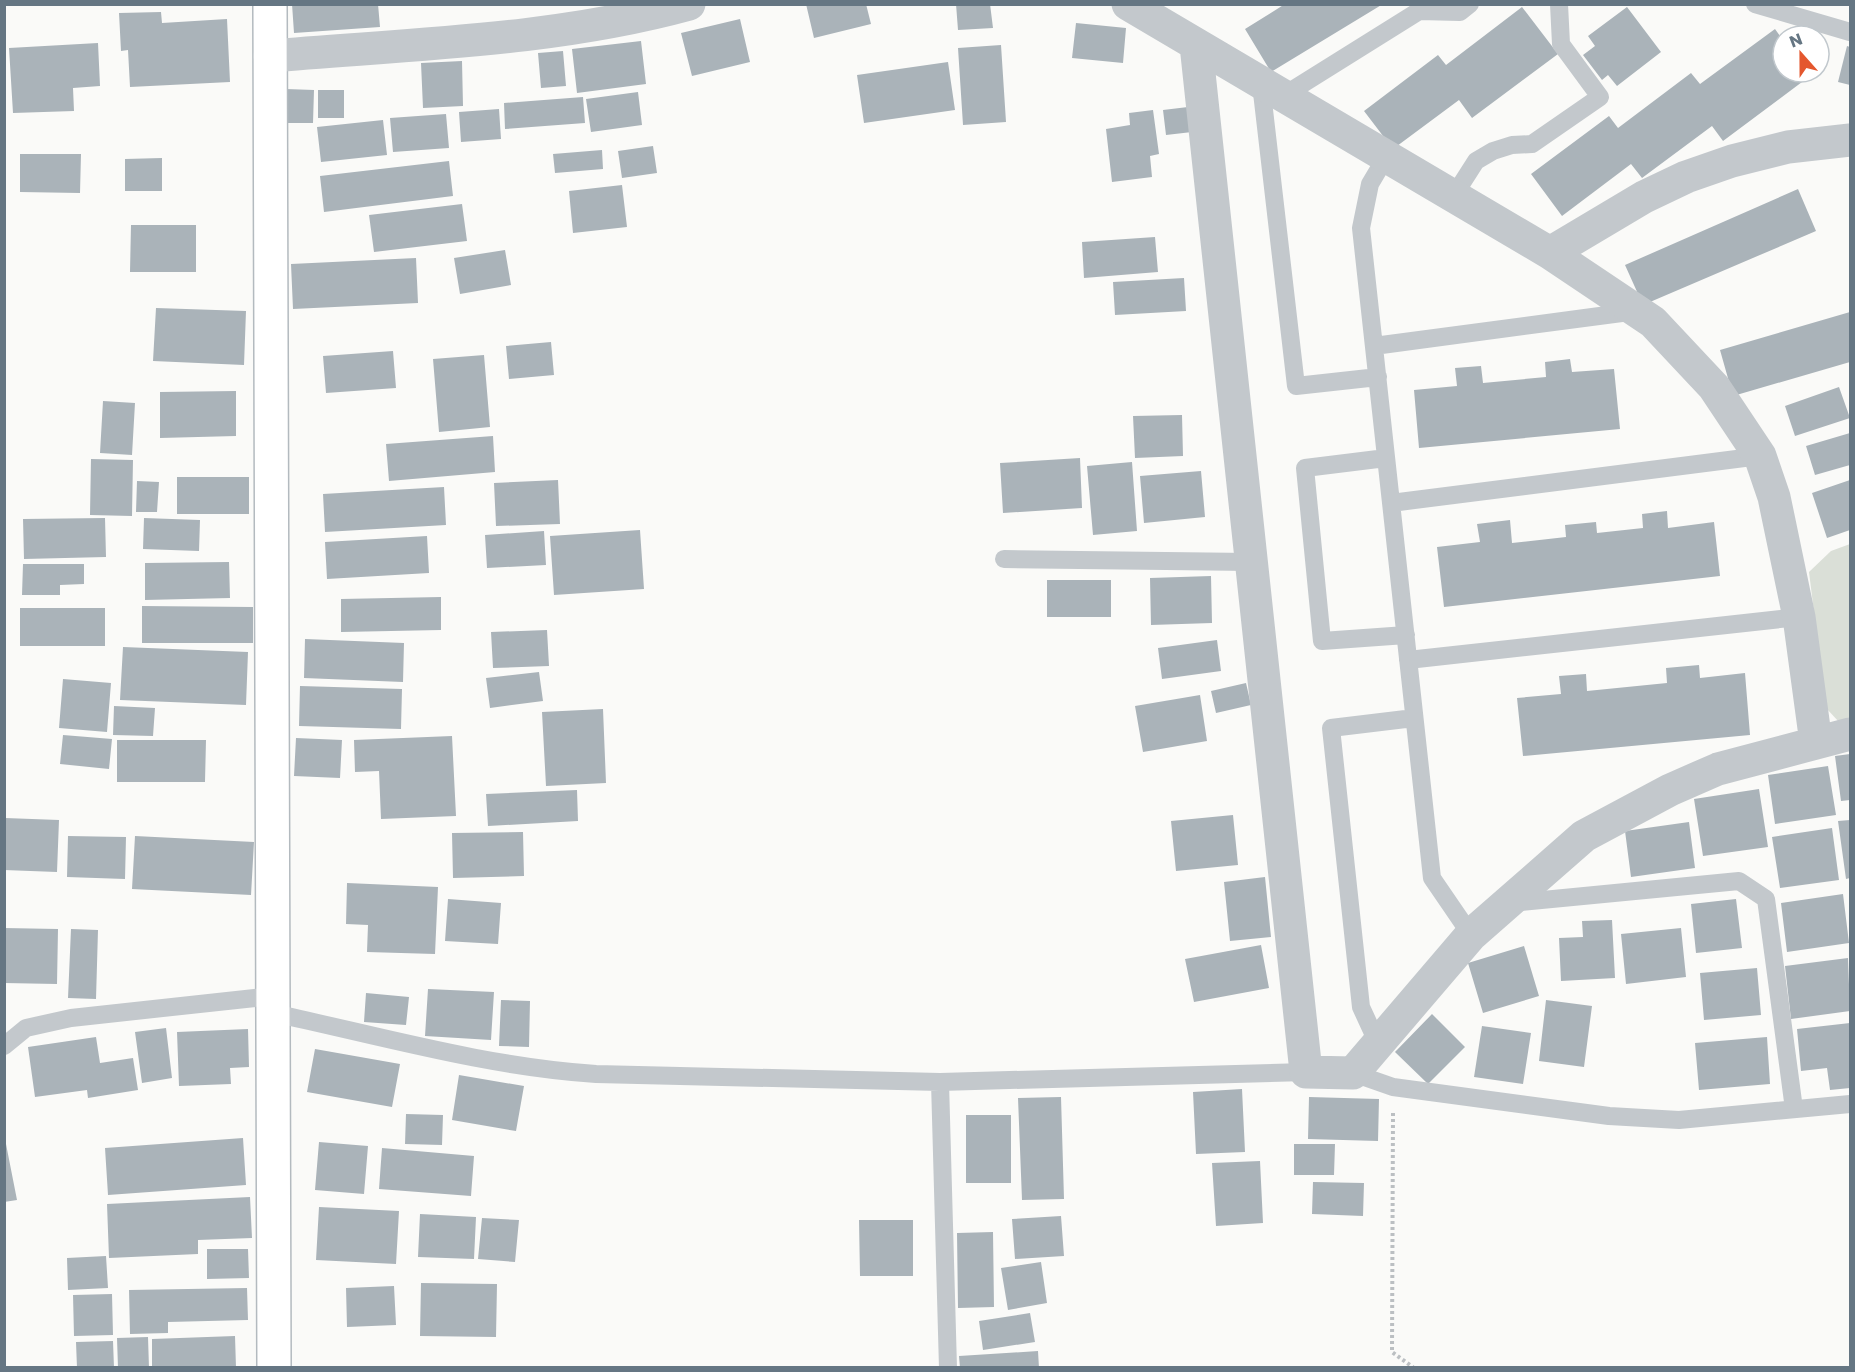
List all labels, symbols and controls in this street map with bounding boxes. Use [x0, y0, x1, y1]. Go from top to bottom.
north arrow [1771, 24, 1831, 84]
text: N [1786, 28, 1806, 53]

